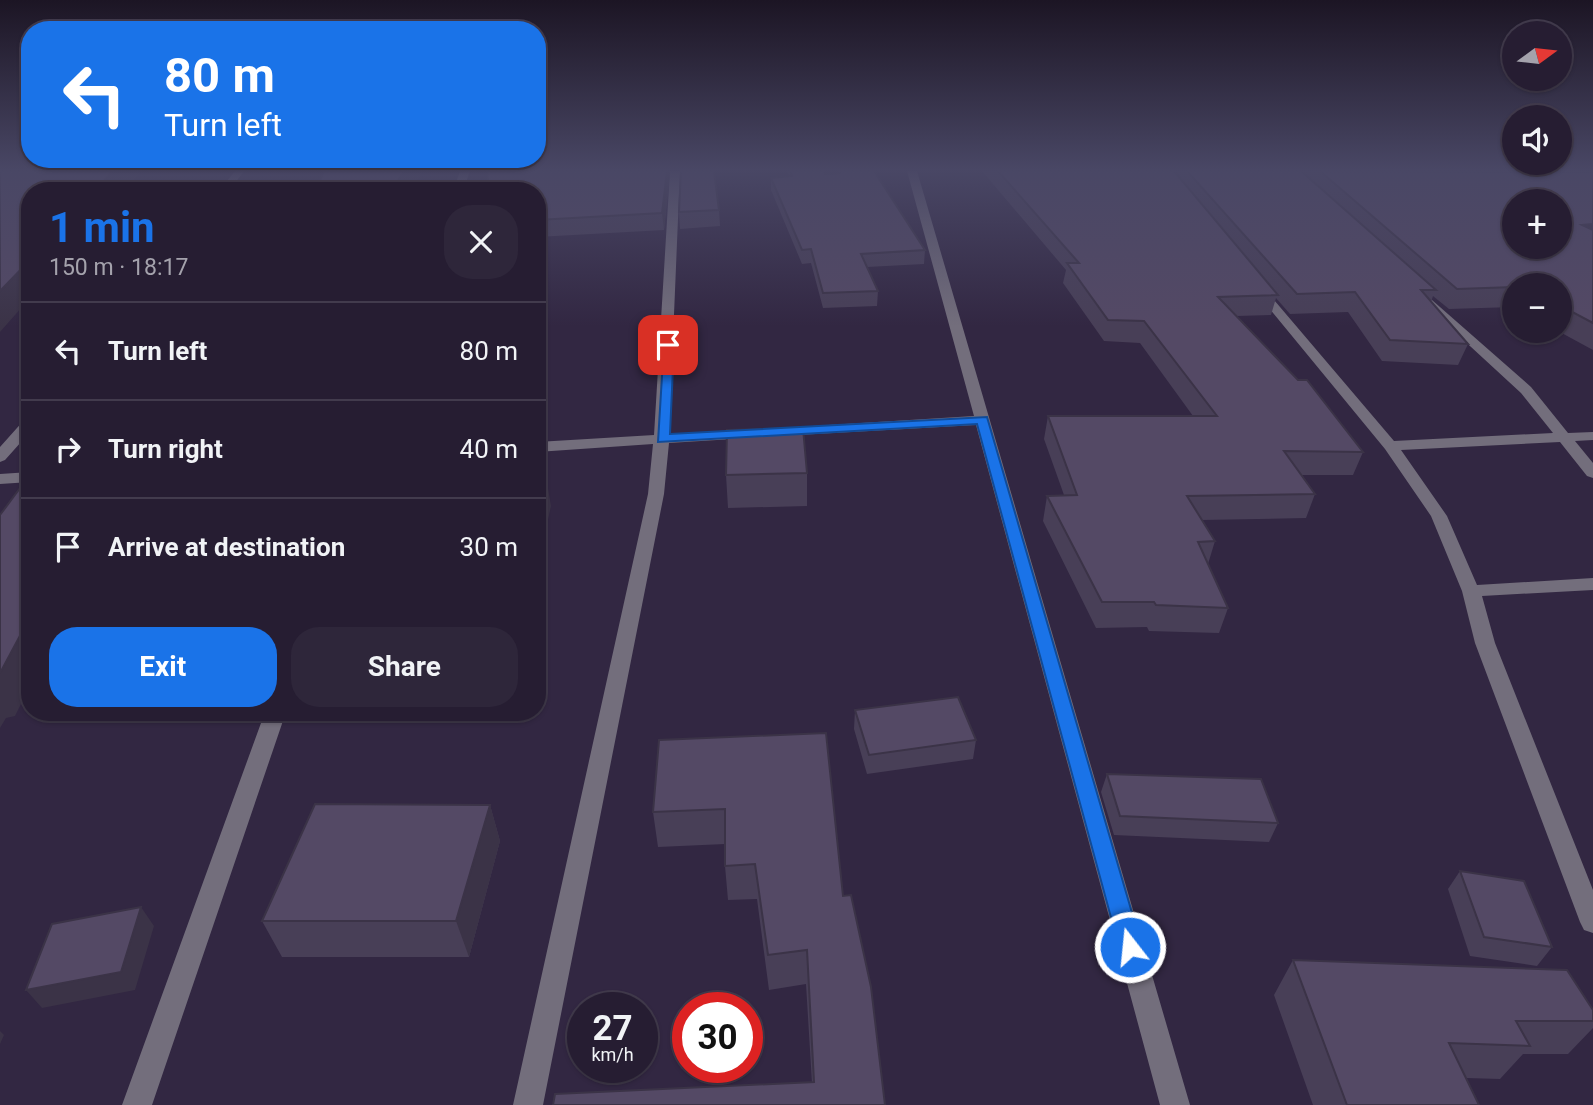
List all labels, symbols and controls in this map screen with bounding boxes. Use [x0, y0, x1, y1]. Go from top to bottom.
north arrow [1502, 21, 1572, 91]
map controls [1502, 21, 1572, 343]
text: 80 m [164, 47, 275, 104]
icon: left [49, 49, 140, 140]
button: sound [1502, 105, 1572, 175]
text: Turn left [164, 106, 282, 144]
button: + [1502, 189, 1572, 259]
text: 1 min [49, 203, 155, 252]
button: close [444, 205, 518, 279]
text: 150 m · 18:17 [49, 254, 188, 281]
button: − [1502, 273, 1572, 343]
pin [638, 315, 698, 375]
icon: arrive [649, 326, 687, 364]
icon: left [49, 332, 87, 370]
text: Turn left [108, 336, 207, 366]
text: 80 m [460, 336, 518, 366]
icon: right [49, 430, 87, 468]
text: Turn right [108, 434, 223, 464]
text: 40 m [460, 434, 518, 464]
icon: arrive [49, 528, 87, 566]
text: Arrive at destination [108, 532, 345, 562]
text: 30 m [460, 532, 518, 562]
button: Exit [49, 627, 277, 707]
button: Share [291, 627, 518, 707]
position arrow [1093, 910, 1167, 984]
speed limit sign: 30 [672, 992, 763, 1083]
text: 27 [592, 1008, 633, 1049]
text: km/h [591, 1044, 634, 1065]

